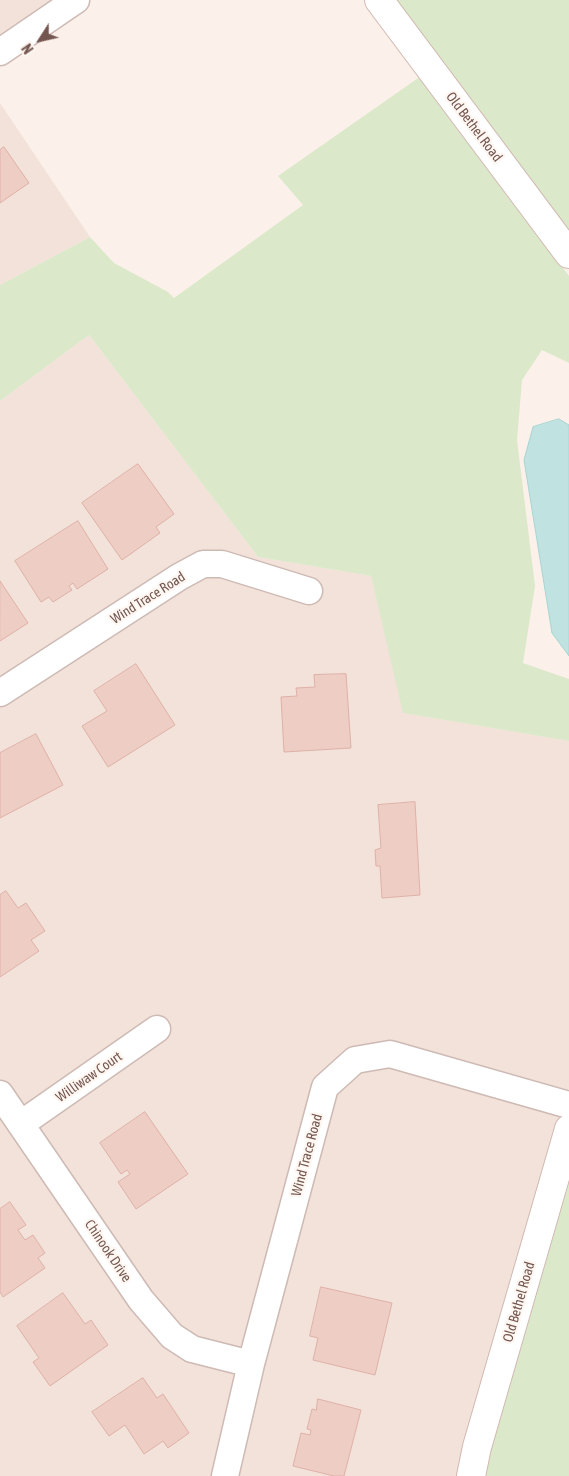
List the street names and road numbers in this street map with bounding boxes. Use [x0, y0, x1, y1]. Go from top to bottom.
street label: Old Bethel Road [442, 89, 506, 165]
street label: Wind Trace Road [108, 568, 188, 628]
street label: Williwaw Court [53, 1048, 125, 1106]
street label: Wind Trace Road [288, 1112, 326, 1198]
street label: Chinook Drive [81, 1217, 135, 1285]
street label: Old Bethel Road [500, 1260, 538, 1344]

